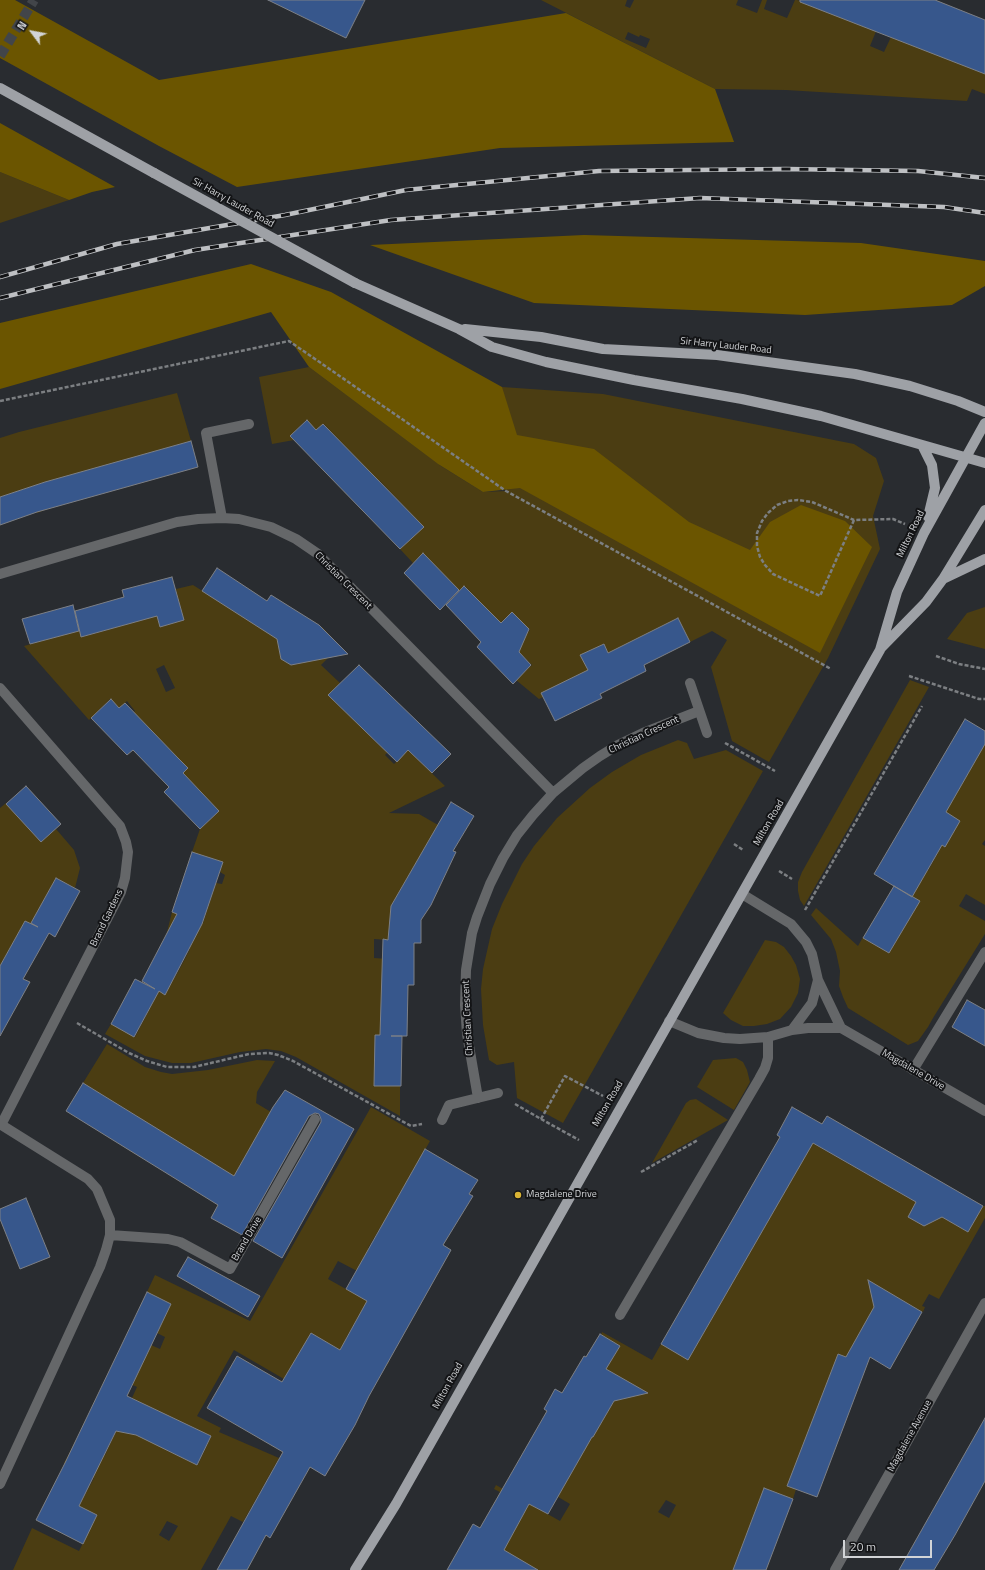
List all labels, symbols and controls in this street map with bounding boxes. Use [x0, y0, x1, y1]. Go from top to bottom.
north arrow [12, 12, 52, 52]
text: N [13, 18, 31, 33]
street label: Sir Harry Lauder Road [190, 176, 276, 230]
street label: Sir Harry Lauder Road [680, 335, 772, 357]
street label: Milton Road [894, 508, 928, 560]
street label: Christian Crescent [312, 550, 374, 612]
street label: Christian Crescent [607, 713, 681, 757]
street label: Milton Road [751, 798, 787, 848]
street label: Brand Gardens [88, 887, 126, 949]
street label: Christian Crescent [460, 980, 476, 1056]
street label: Magdalene Drive [879, 1047, 947, 1093]
street label: Milton Road [590, 1079, 626, 1129]
place label: Magdalene Drive [526, 1189, 597, 1201]
marker: Magdalene Drive [513, 1190, 523, 1200]
street label: Brand Drive [229, 1215, 265, 1263]
street label: Milton Road [430, 1361, 466, 1411]
street label: Magdalene Avenue [885, 1398, 935, 1474]
scale bar [845, 1532, 934, 1558]
text: 20 m [850, 1537, 876, 1556]

